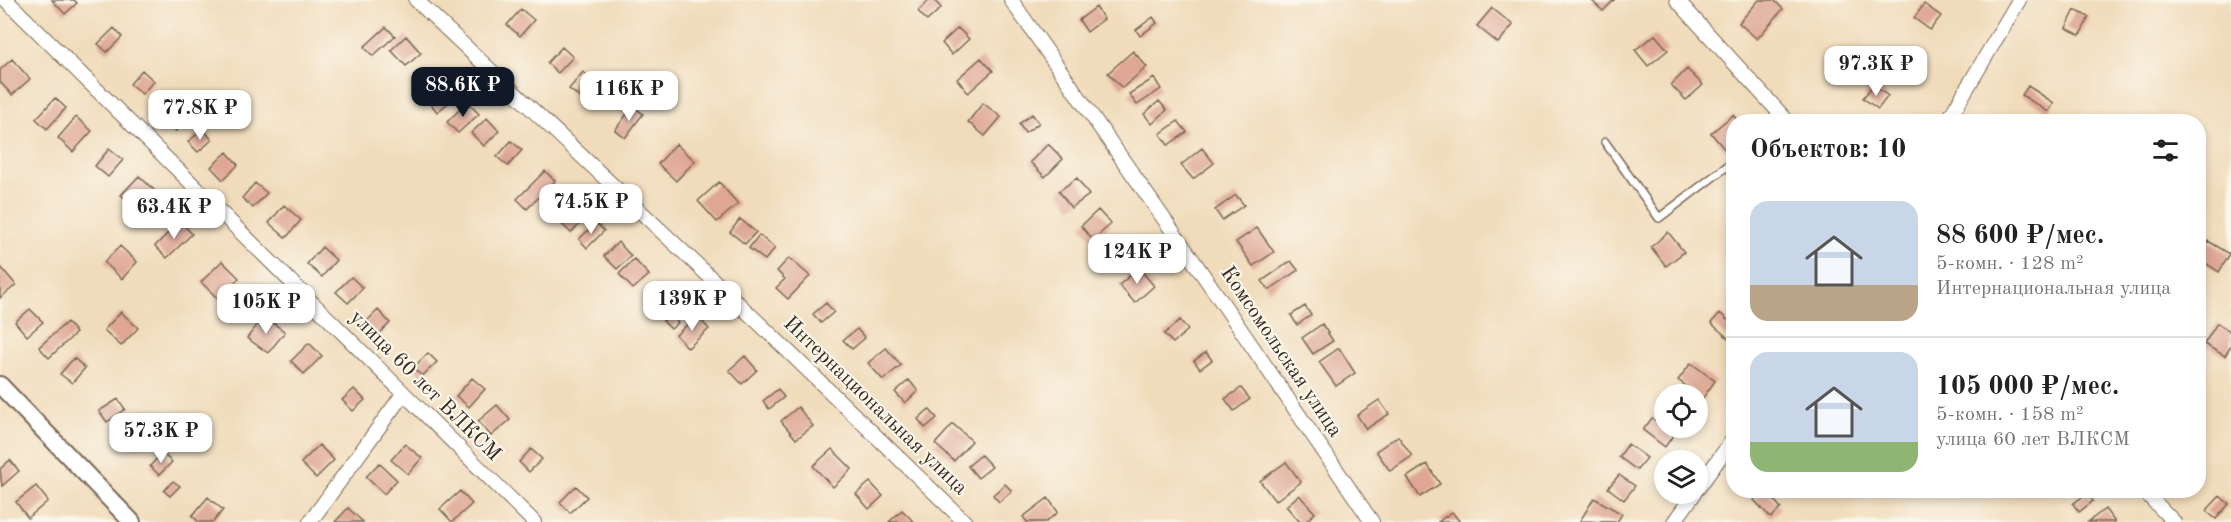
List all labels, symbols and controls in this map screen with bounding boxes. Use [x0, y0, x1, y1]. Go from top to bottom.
pin: 97.3K ₽ [1821, 46, 1931, 97]
text: 97.3K ₽ [1838, 55, 1914, 75]
pin: 88.6K ₽ [408, 67, 518, 118]
pin: 116K ₽ [580, 71, 678, 122]
text: 88.6K ₽ [425, 76, 501, 96]
text: 116K ₽ [594, 80, 664, 100]
pin: 77.8K ₽ [145, 90, 255, 141]
text: 77.8K ₽ [162, 99, 238, 119]
icon: filters [2149, 134, 2182, 167]
text: Объектов: 10 [1750, 137, 1906, 163]
pin: 74.5K ₽ [536, 184, 646, 235]
pin: 63.4K ₽ [119, 189, 229, 240]
text: 74.5K ₽ [553, 193, 629, 213]
text: 63.4K ₽ [136, 198, 212, 218]
text: 88 600 ₽/мес. [1936, 223, 2104, 249]
icon: home [1798, 225, 1870, 297]
pin: 124K ₽ [1088, 234, 1186, 285]
text: 124K ₽ [1102, 243, 1172, 263]
text: 5-комн. · 128 m² [1936, 254, 2084, 274]
street label: Комсомольская улица [1216, 263, 1346, 441]
text: Интернациональная улица [1936, 279, 2171, 299]
pin: 139K ₽ [643, 281, 741, 332]
pin: 105K ₽ [217, 284, 315, 335]
text: 139K ₽ [657, 290, 727, 310]
text: 105K ₽ [231, 293, 301, 313]
street label: улица 60 лет ВЛКСМ [346, 307, 504, 465]
street label: Интернациональная улица [779, 313, 971, 499]
text: 105 000 ₽/мес. [1936, 374, 2119, 400]
icon: home [1798, 376, 1870, 448]
map controls [1654, 384, 1708, 504]
button: locate [1654, 384, 1708, 438]
text: 5-комн. · 158 m² [1936, 405, 2084, 425]
pin: 57.3K ₽ [106, 413, 216, 464]
text: 57.3K ₽ [123, 422, 199, 442]
text: улица 60 лет ВЛКСМ [1936, 430, 2130, 450]
button: layers [1654, 450, 1708, 504]

